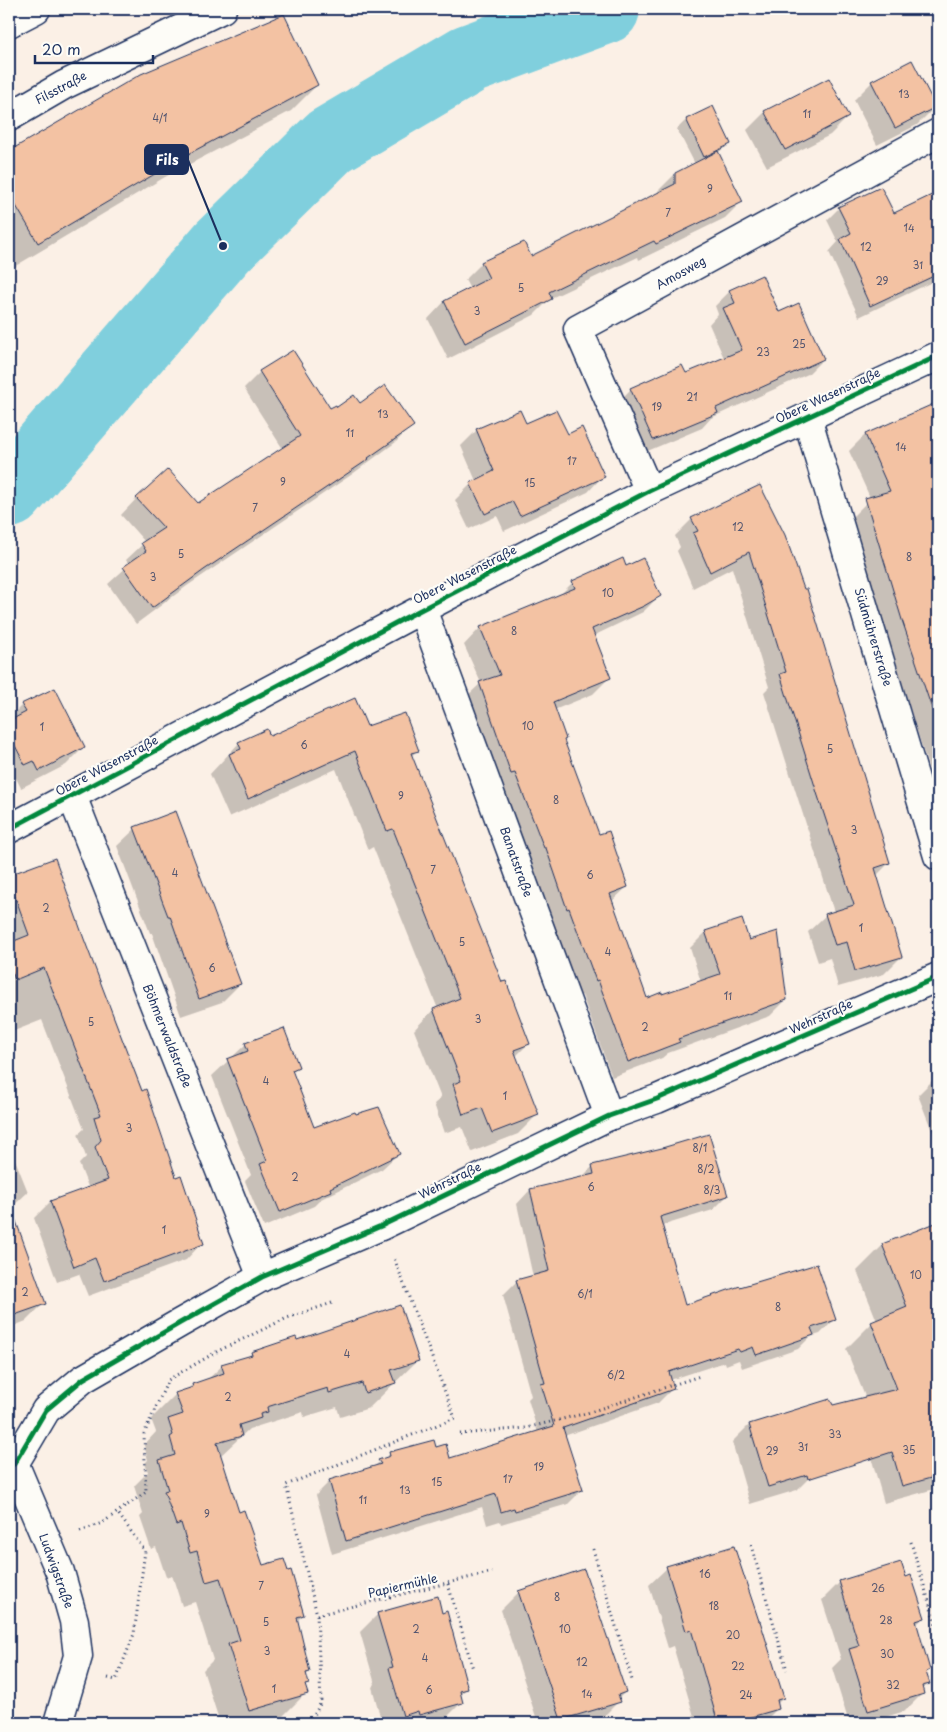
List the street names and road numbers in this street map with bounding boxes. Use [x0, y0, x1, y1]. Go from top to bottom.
street label: Filsstraße [31, 66, 90, 108]
street label: Amosweg [652, 251, 709, 293]
street label: Obere Wasenstraße [772, 363, 883, 427]
street label: Obere Wasenstraße [410, 540, 519, 608]
street label: Südmährerstraße [850, 585, 898, 688]
street label: Obere Wasenstraße [52, 730, 161, 800]
street label: Banatstraße [496, 824, 538, 899]
street label: Böhmerwaldstraße [139, 981, 197, 1090]
street label: Wehrstraße [786, 994, 855, 1038]
street label: Wehrstraße [415, 1157, 484, 1203]
street label: Ludwigstraße [35, 1531, 79, 1611]
street label: Papiermühle [366, 1568, 440, 1602]

